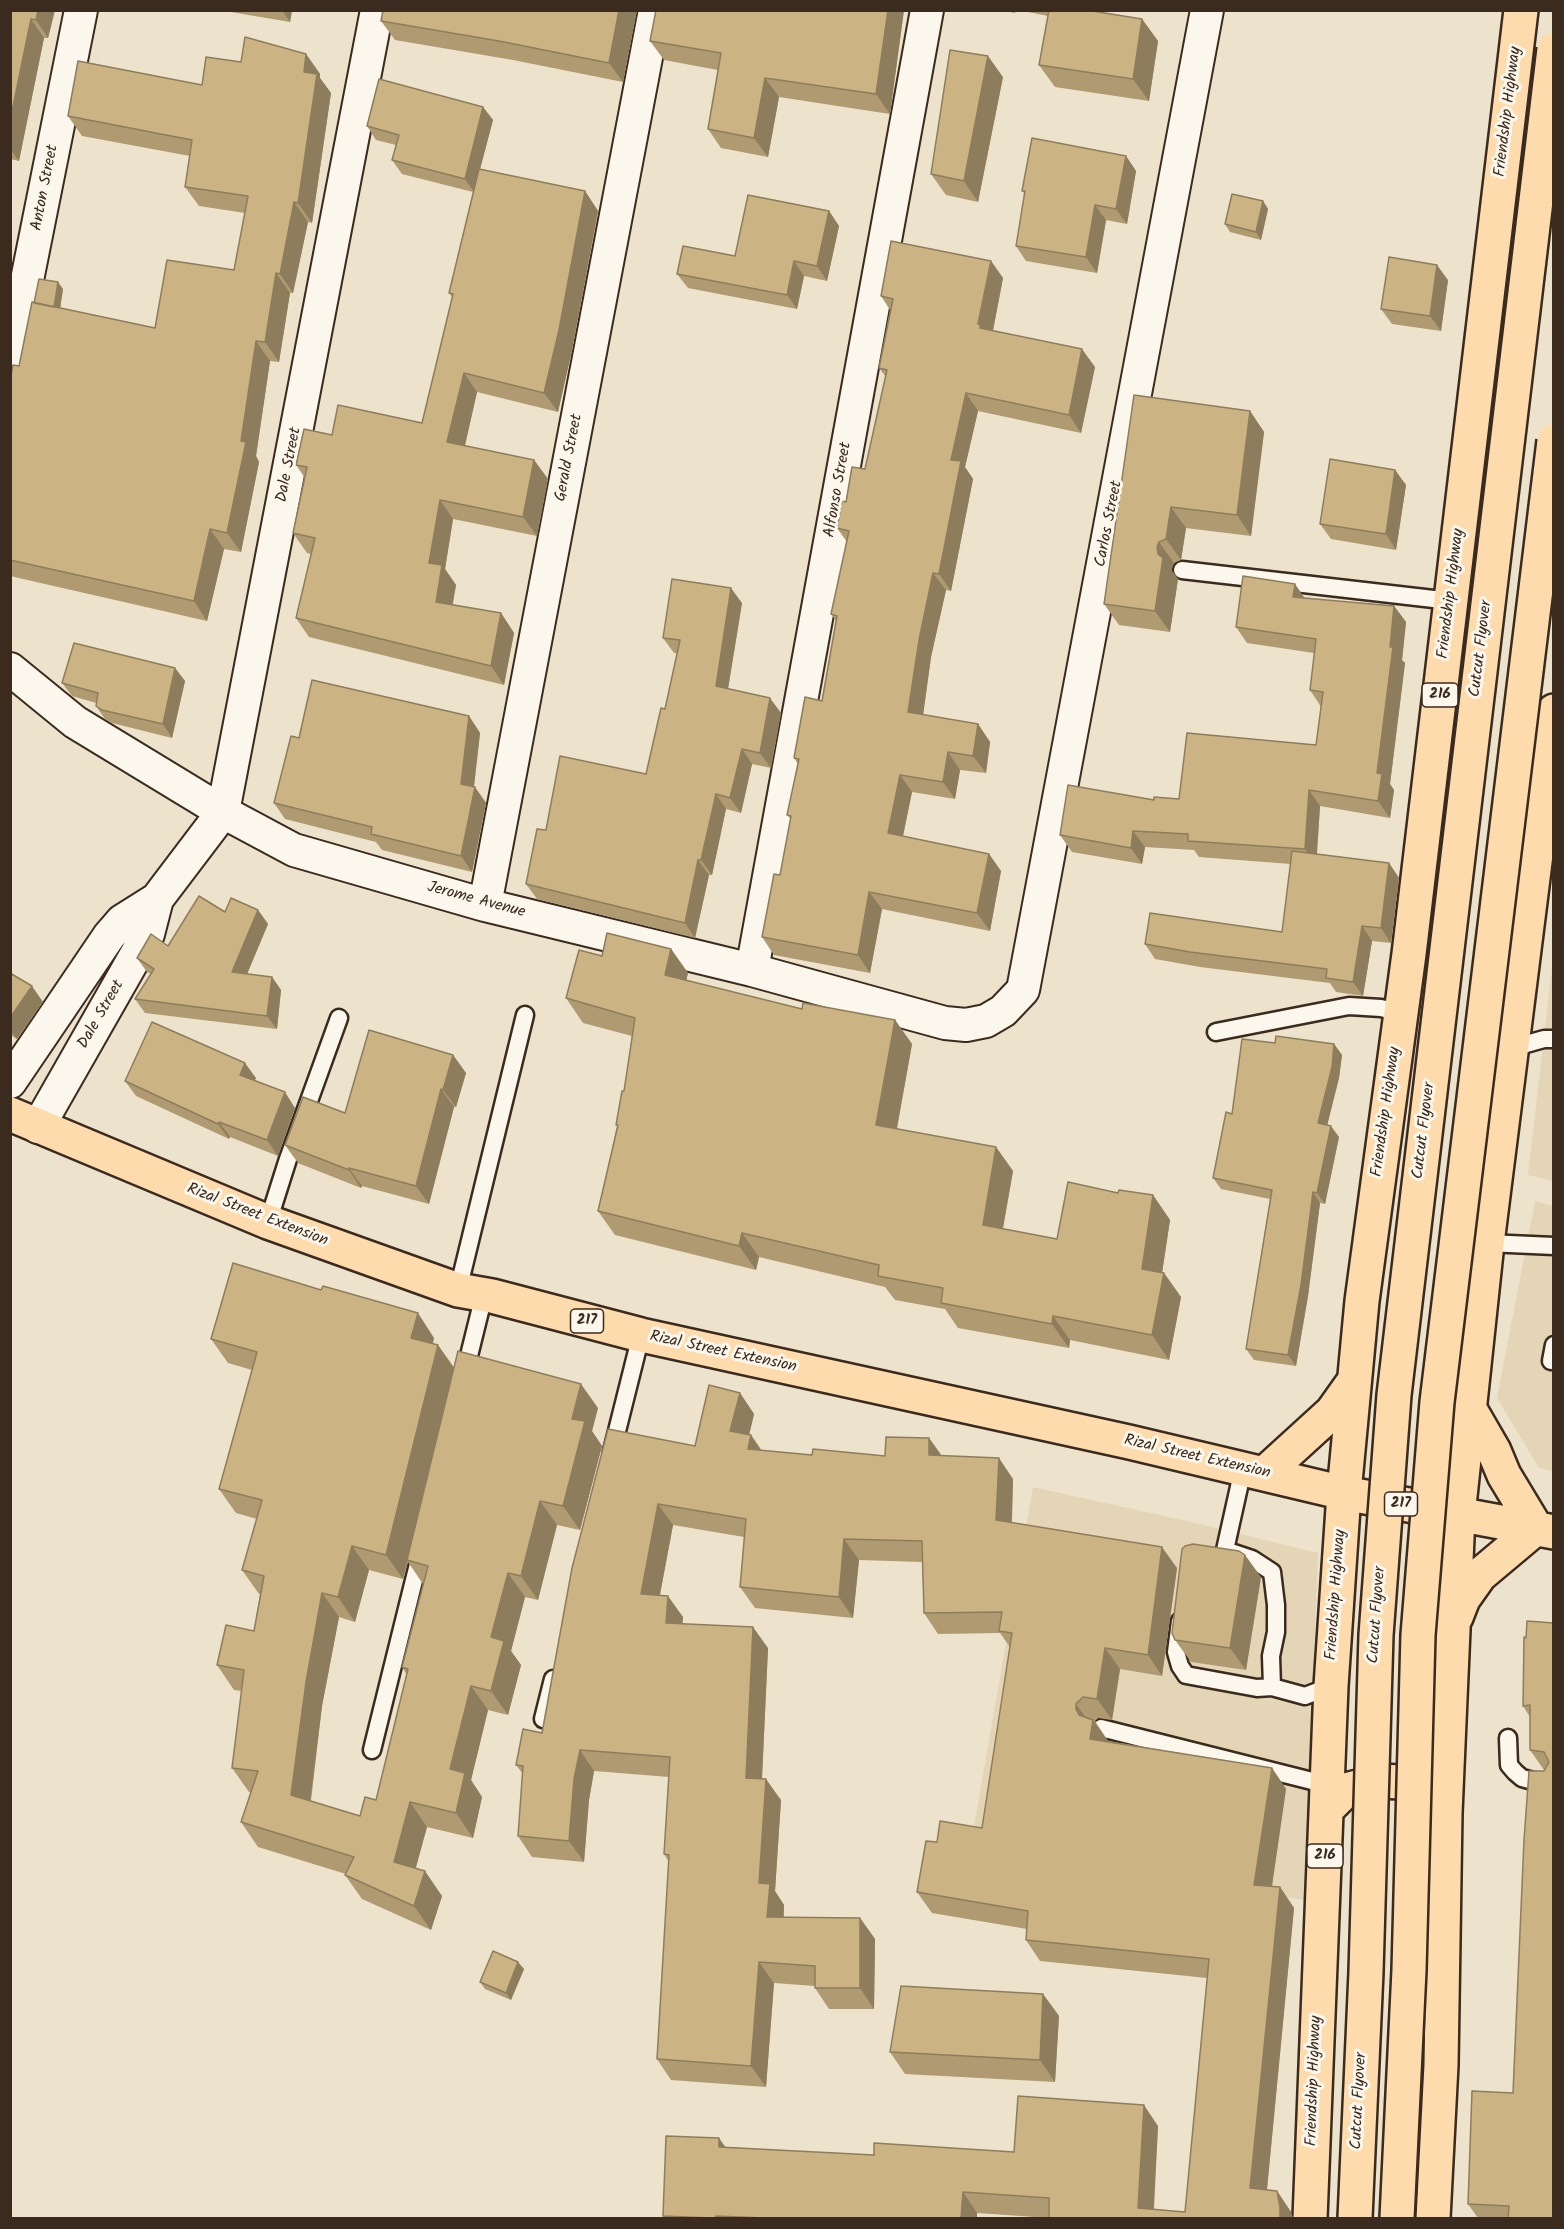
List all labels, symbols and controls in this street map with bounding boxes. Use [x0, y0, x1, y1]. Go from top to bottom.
street label: Friendship Highway [1491, 46, 1527, 178]
street label: Anton Street [28, 143, 64, 233]
street label: Gerald Street [552, 413, 588, 503]
street label: Dale Street [273, 426, 307, 504]
street label: Alfonso Street [821, 441, 857, 539]
street label: Carlos Street [1092, 479, 1128, 569]
street label: Friendship Highway [1434, 528, 1470, 660]
street label: Cutcut Flyover [1467, 600, 1497, 698]
road number: 216 [1422, 683, 1458, 707]
street label: Jerome Avenue [425, 879, 527, 923]
street label: Dale Street [75, 977, 129, 1053]
street label: Friendship Highway [1368, 1046, 1406, 1178]
street label: Cutcut Flyover [1410, 1082, 1440, 1180]
street label: Rizal Street Extension [184, 1180, 330, 1252]
road number: 217 [570, 1309, 604, 1333]
street label: Rizal Street Extension [648, 1328, 798, 1378]
street label: Rizal Street Extension [1122, 1432, 1272, 1484]
road number: 217 [1384, 1492, 1418, 1516]
street label: Friendship Highway [1323, 1529, 1351, 1661]
street label: Cutcut Flyover [1365, 1566, 1391, 1664]
road number: 216 [1307, 1844, 1343, 1868]
street label: Friendship Highway [1303, 2015, 1327, 2147]
street label: Cutcut Flyover [1348, 2052, 1372, 2150]

